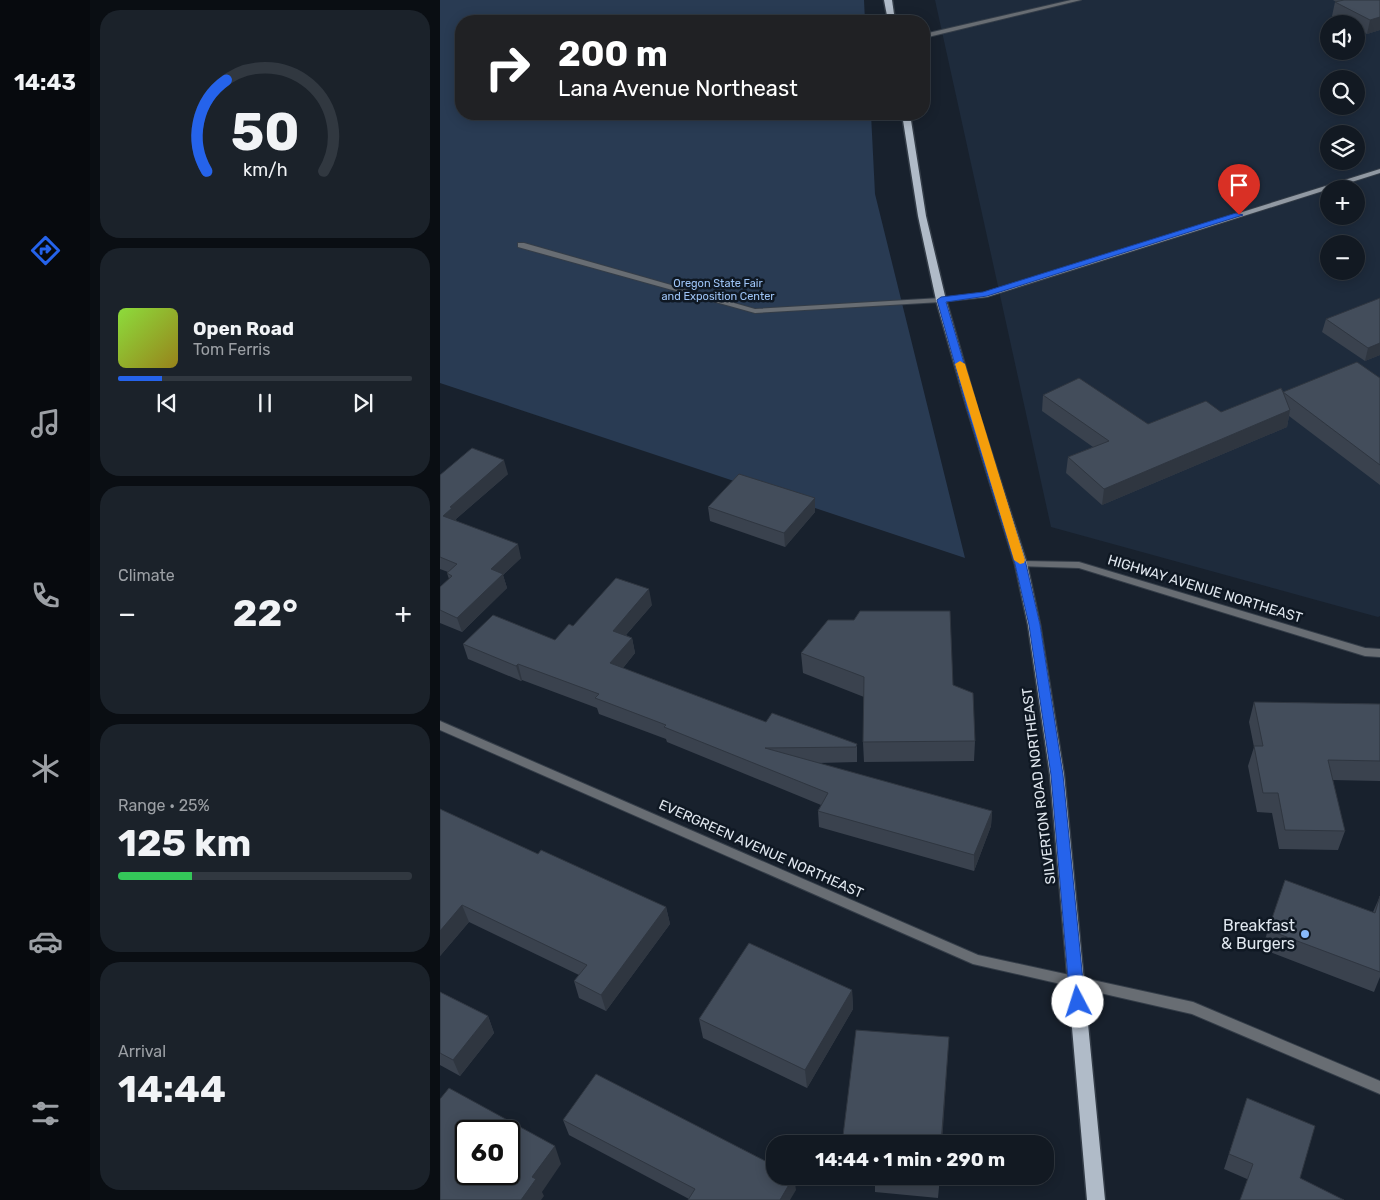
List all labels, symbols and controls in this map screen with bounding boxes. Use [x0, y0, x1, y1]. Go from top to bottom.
map controls [1320, 15, 1365, 280]
button: sound [1320, 15, 1365, 60]
text: 200 m [558, 33, 668, 75]
icon: right [475, 35, 540, 100]
text: 14:43 [14, 69, 76, 96]
button: search [1320, 70, 1365, 115]
text: Lana Avenue Northeast [558, 75, 798, 102]
text: 50 [231, 101, 299, 163]
button: layers [1320, 125, 1365, 170]
text: km/h [243, 159, 287, 180]
pin [1218, 164, 1260, 215]
icon: arrive [1225, 171, 1253, 199]
button: + [1320, 180, 1365, 225]
icon: directions [28, 233, 63, 268]
button: − [1320, 235, 1365, 280]
park label: Oregon State Fair and Exposition Center [661, 277, 775, 303]
text: Open Road [193, 317, 294, 340]
text: Tom Ferris [193, 340, 270, 359]
icon: previous [153, 389, 181, 417]
icon: pause [251, 389, 279, 417]
icon: next [349, 389, 377, 417]
icon: music [28, 406, 63, 441]
street label: HIGHWAY AVENUE NORTHEAST [1106, 551, 1304, 627]
text: Climate [118, 566, 175, 585]
icon: phone [28, 578, 63, 613]
text: 22° [233, 590, 298, 636]
text: − [118, 597, 136, 630]
text: + [395, 597, 412, 630]
street label: SILVERTON ROAD NORTHEAST [1018, 687, 1060, 885]
icon: climate [28, 751, 63, 786]
text: Range · 25% [118, 796, 210, 815]
street label: EVERGREEN AVENUE NORTHEAST [656, 796, 866, 902]
text: 125 km [118, 820, 251, 866]
place label: Breakfast & Burgers [1221, 916, 1295, 953]
icon: car [28, 924, 63, 959]
marker: Breakfast & Burgers [1299, 928, 1311, 940]
position arrow [1051, 975, 1103, 1027]
text: Arrival [118, 1042, 166, 1061]
text: 14:44 [118, 1066, 226, 1112]
icon: filters [28, 1096, 63, 1131]
speed limit sign: 60 [455, 1120, 520, 1185]
text: 14:44 · 1 min · 290 m [815, 1148, 1005, 1171]

